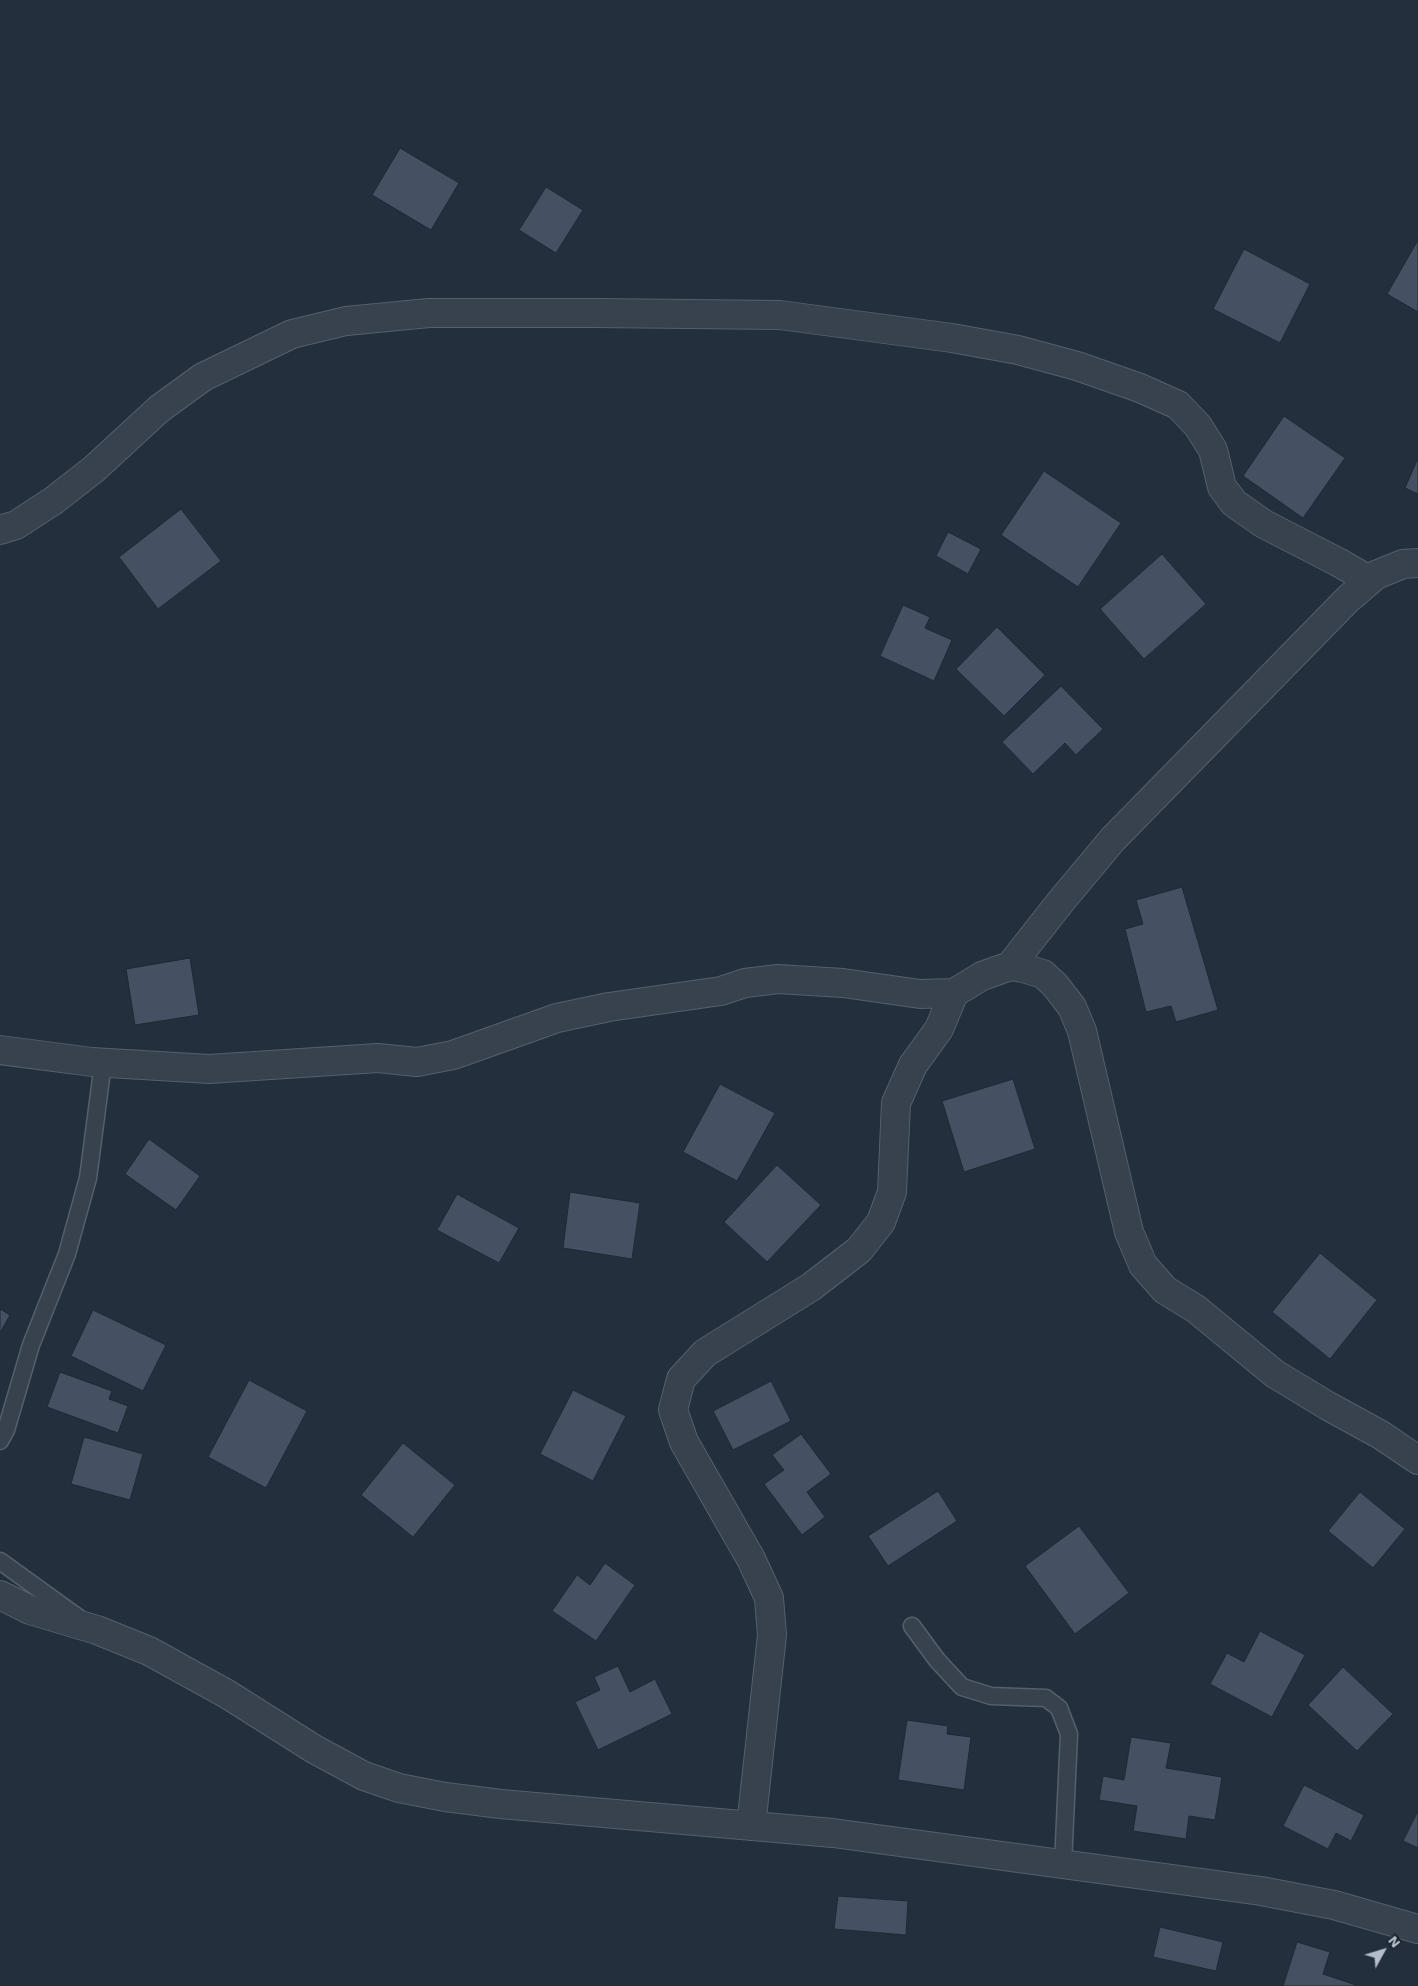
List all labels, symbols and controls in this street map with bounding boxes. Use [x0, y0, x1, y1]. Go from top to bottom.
north arrow [1358, 1926, 1408, 1976]
text: N [1385, 1932, 1404, 1951]

